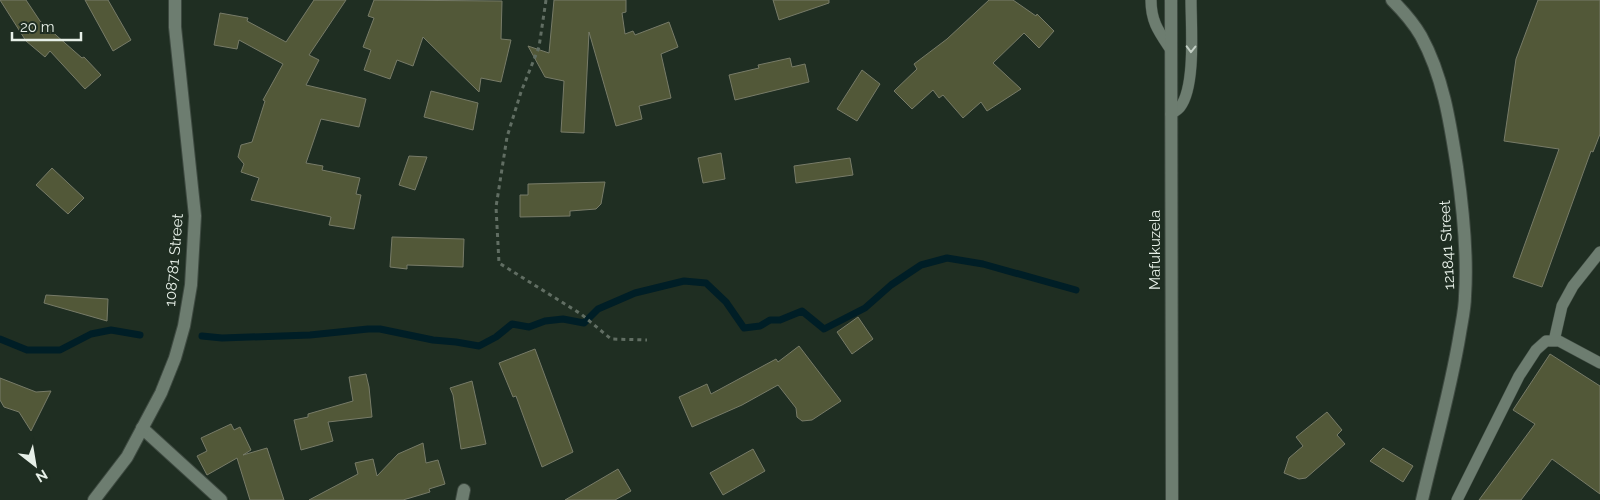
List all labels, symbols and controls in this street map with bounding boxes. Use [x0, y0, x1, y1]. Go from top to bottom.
scale bar [12, 10, 81, 42]
text: 20 m [20, 18, 55, 36]
one-way arrow [1186, 45, 1196, 53]
street label: 121841 Street [1436, 200, 1458, 290]
street label: Mafukuzela [1146, 210, 1164, 290]
street label: 108781 Street [161, 213, 187, 307]
north arrow [10, 440, 60, 490]
text: N [33, 467, 50, 486]

